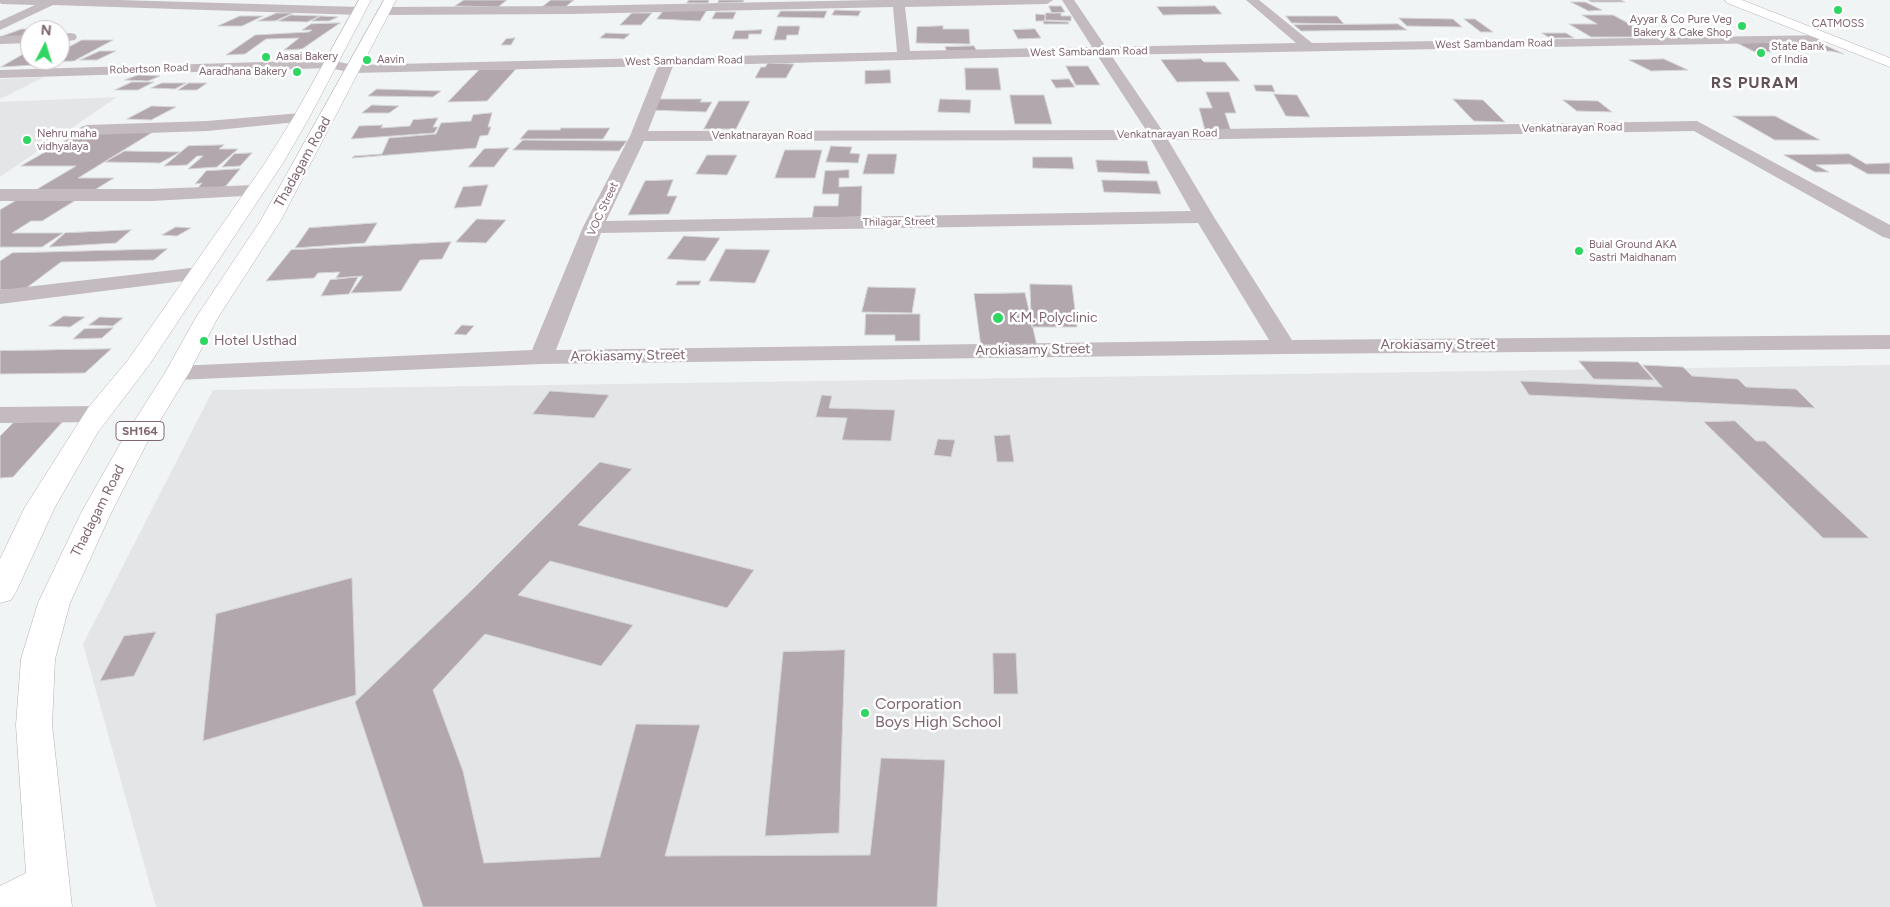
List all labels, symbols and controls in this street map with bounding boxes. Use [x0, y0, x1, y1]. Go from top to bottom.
marker: CATMOSS [1832, 4, 1844, 16]
place label: Ayyar & Co Pure Veg Bakery & Cake Shop [1630, 13, 1732, 39]
place label: CATMOSS [1812, 17, 1864, 31]
north arrow [20, 20, 70, 70]
marker: Ayyar & Co Pure Veg Bakery & Cake Shop [1736, 20, 1748, 32]
text: N [40, 22, 52, 39]
street label: West Sambandam Road [1435, 36, 1553, 52]
place label: State Bank of India [1771, 40, 1824, 66]
street label: West Sambandam Road [1030, 44, 1148, 60]
marker: State Bank of India [1755, 47, 1767, 59]
place label: Aasai Bakery [276, 50, 338, 64]
marker: Aasai Bakery [260, 51, 272, 63]
place label: Aavin [377, 53, 404, 67]
street label: West Sambandam Road [625, 53, 743, 69]
marker: Aavin [361, 54, 373, 66]
street label: Robertson Road [109, 61, 189, 77]
place label: Aaradhana Bakery [199, 65, 287, 79]
marker: Aaradhana Bakery [291, 66, 303, 78]
district label: RS PURAM [1710, 73, 1800, 93]
street label: Thadagam Road [271, 114, 335, 210]
street label: Venkatnarayan Road [1522, 121, 1622, 135]
place label: Nehru maha vidhyalaya [37, 127, 97, 153]
street label: Venkatnarayan Road [1117, 127, 1217, 141]
street label: Venkatnarayan Road [712, 129, 812, 143]
marker: Nehru maha vidhyalaya [21, 134, 33, 146]
street label: VOC Street [585, 180, 621, 238]
street label: Thilagar Street [863, 215, 935, 229]
place label: Buial Ground AKA Sastri Maidhanam [1589, 238, 1677, 264]
marker: Buial Ground AKA Sastri Maidhanam [1573, 245, 1585, 257]
place label: K.M. Polyclinic [1009, 310, 1098, 326]
marker: K.M. Polyclinic [991, 311, 1005, 325]
place label: Hotel Usthad [214, 333, 297, 349]
marker: Hotel Usthad [198, 335, 210, 347]
street label: Arokiasamy Street [1380, 337, 1496, 353]
street label: Arokiasamy Street [975, 341, 1091, 359]
street label: Arokiasamy Street [570, 347, 686, 365]
road number: SH164 [116, 422, 164, 441]
street label: Thadagam Road [68, 462, 128, 560]
place label: Corporation Boys High School [875, 694, 1001, 732]
marker: Corporation Boys High School [859, 707, 871, 719]

